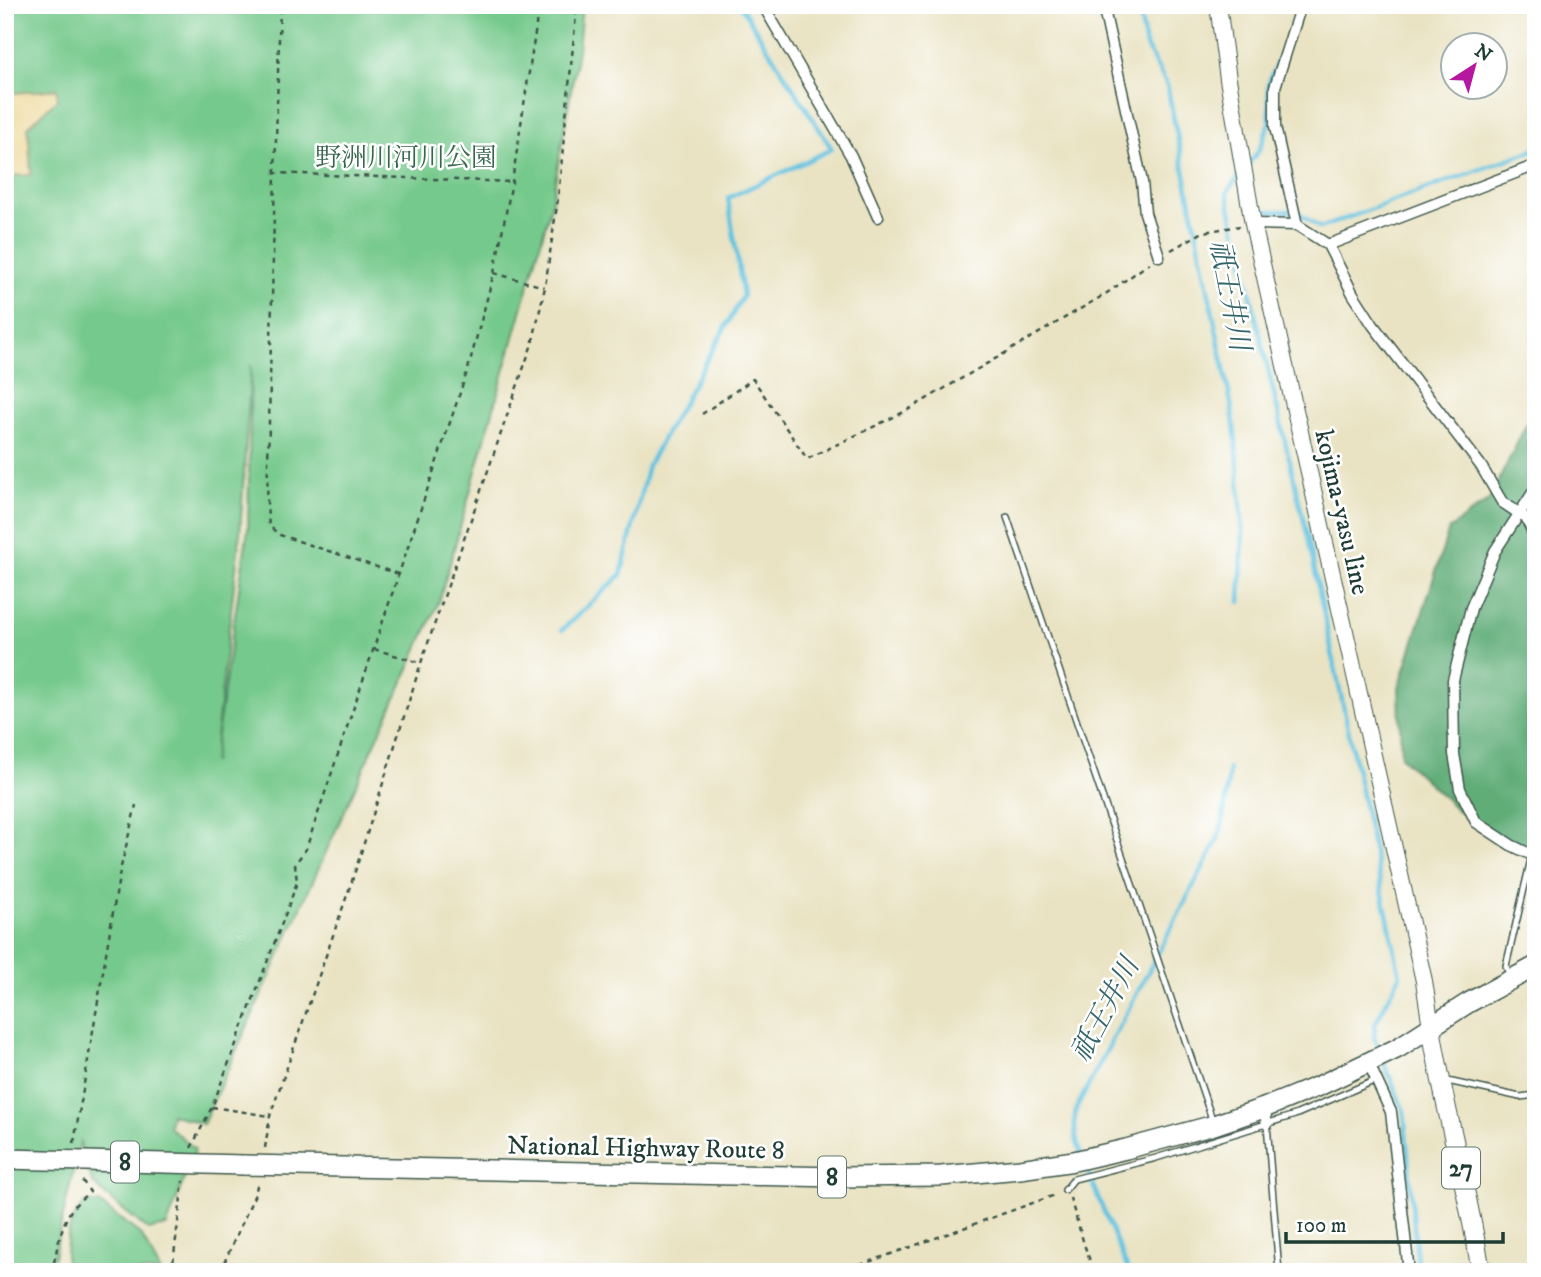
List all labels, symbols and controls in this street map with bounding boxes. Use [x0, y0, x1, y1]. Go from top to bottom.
north arrow [1440, 32, 1510, 102]
text: N [1470, 40, 1497, 68]
park label: 野洲川河川公園 [315, 142, 497, 175]
water label: 祇王井川 [1202, 237, 1258, 357]
street label: kojima-yasu line [1307, 427, 1377, 598]
water label: 祇王井川 [1064, 949, 1148, 1067]
street label: National Highway Route 8 [507, 1130, 785, 1167]
road number: 8 [111, 1142, 139, 1182]
road number: 27 [1442, 1148, 1480, 1188]
road number: 8 [818, 1156, 846, 1198]
scale bar [1286, 1200, 1502, 1244]
text: 100 m [1296, 1213, 1347, 1239]

